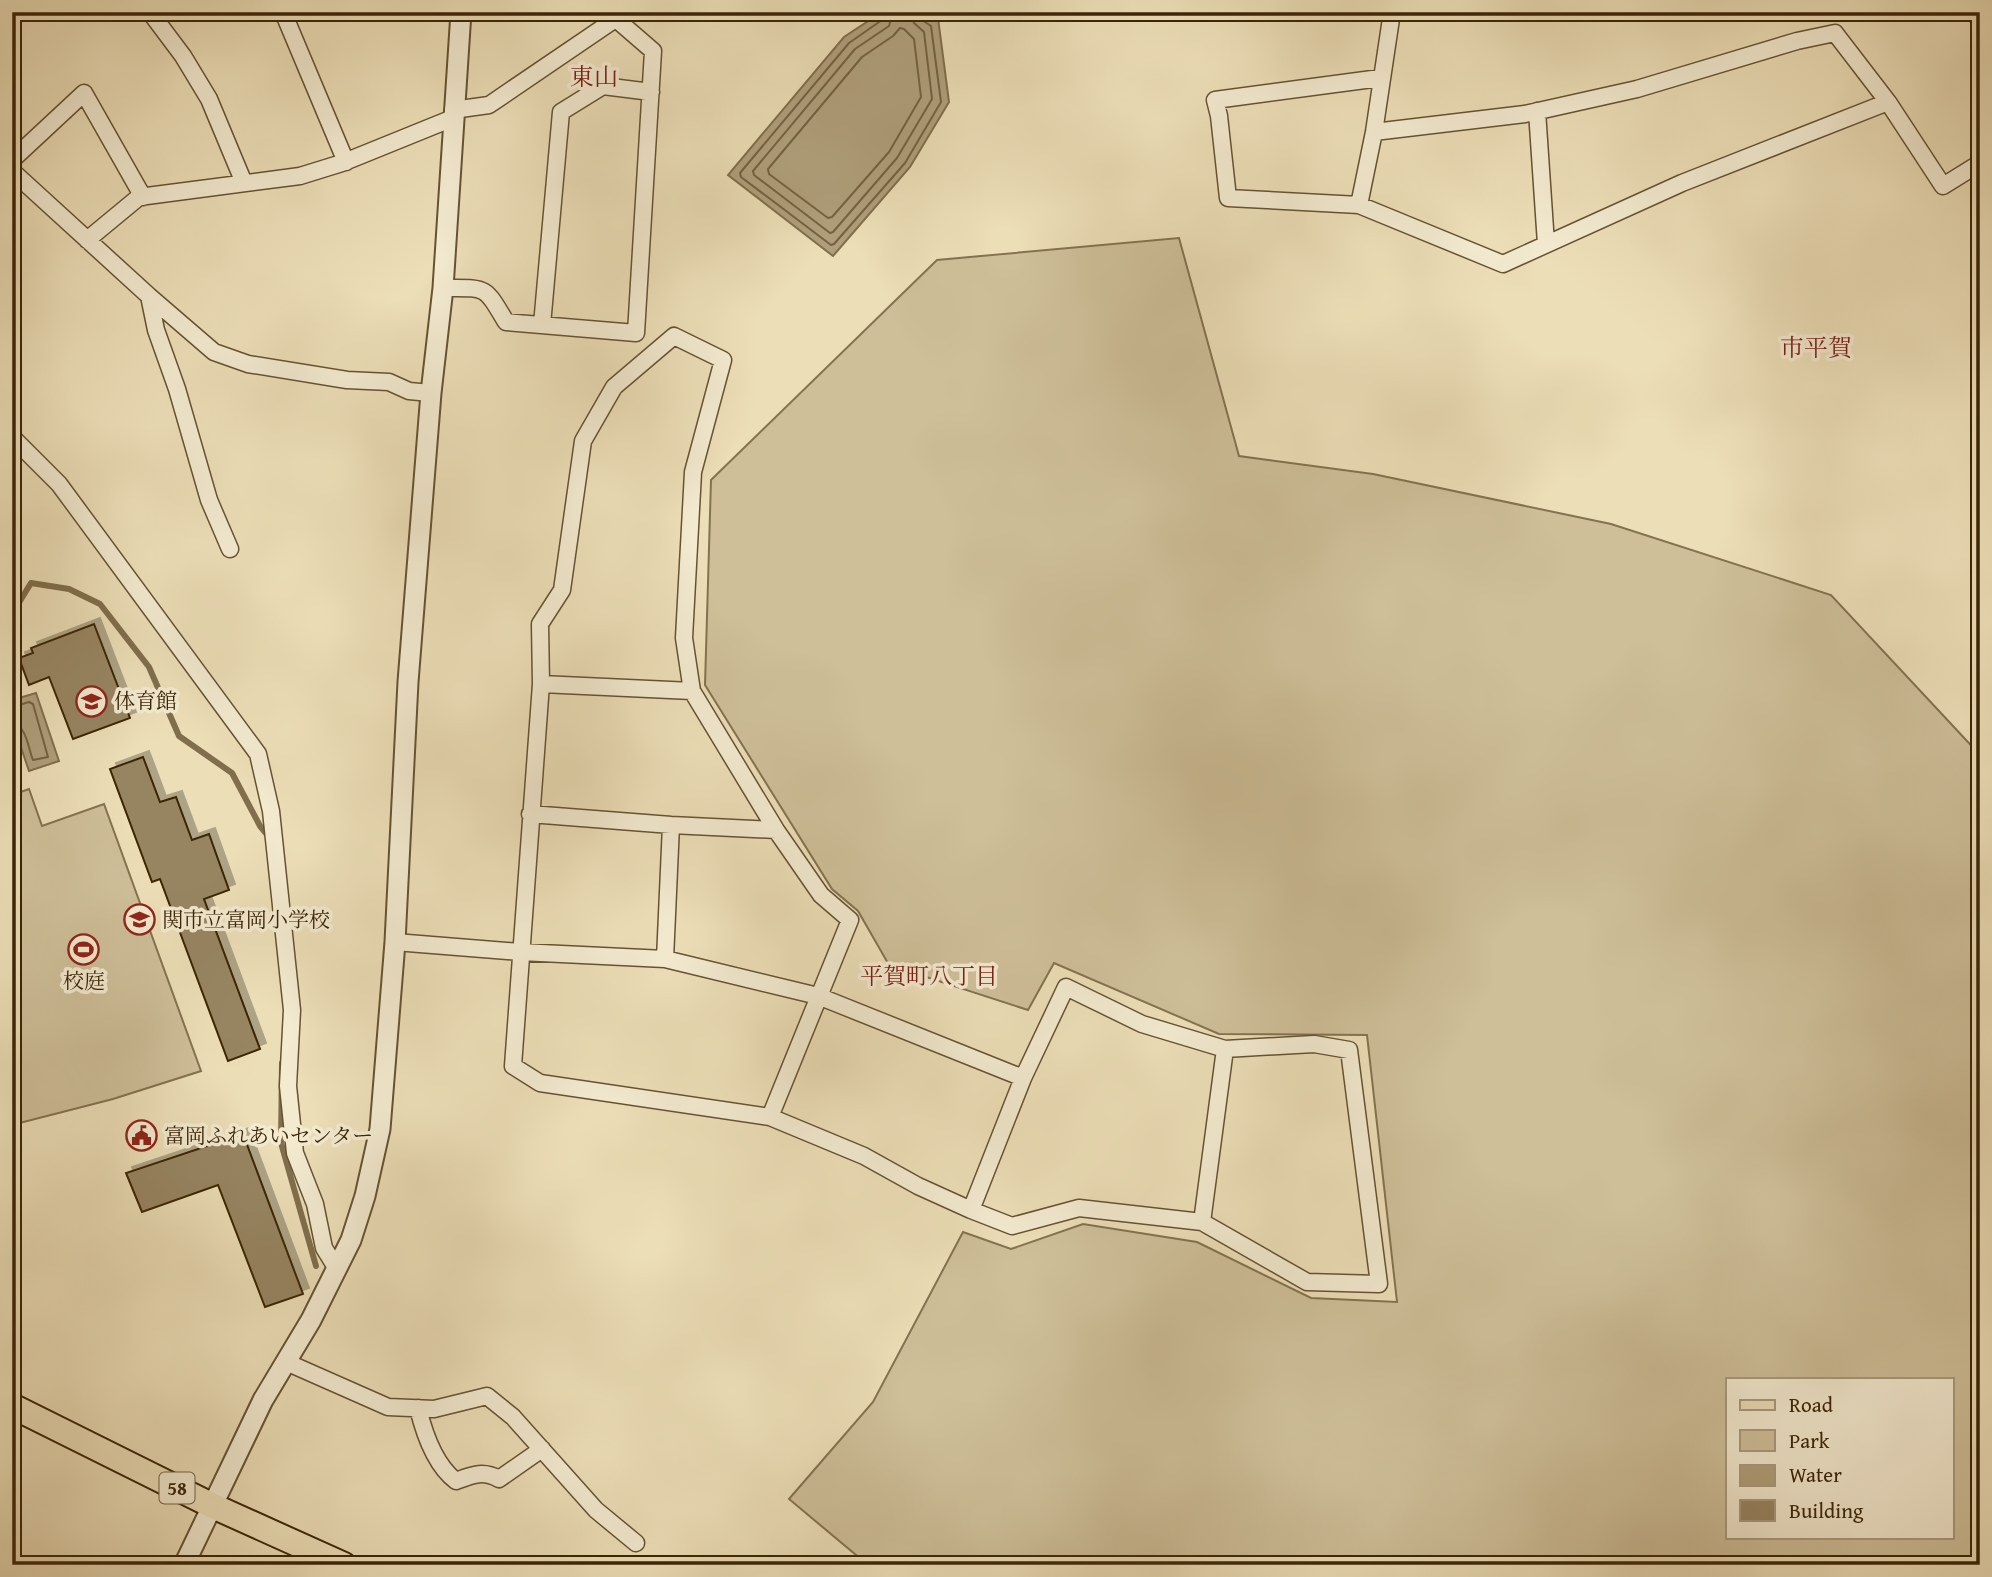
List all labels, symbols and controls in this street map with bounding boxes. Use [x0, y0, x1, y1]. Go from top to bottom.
district label: 東山 [570, 59, 618, 94]
district label: 市平賀 [1780, 330, 1852, 365]
school or university icon: 体育館 [74, 684, 108, 718]
place label: 体育館 [114, 685, 177, 716]
school or university icon: 関市立富岡小学校 [122, 903, 156, 937]
place label: 関市立富岡小学校 [162, 904, 330, 935]
sports icon: 校庭 [67, 932, 101, 966]
district label: 平賀町八丁目 [860, 959, 998, 992]
place label: 校庭 [63, 965, 105, 996]
public building icon: 富岡ふれあいセンター [124, 1119, 158, 1153]
place label: 富岡ふれあいセンター [164, 1120, 373, 1151]
legend [1726, 1378, 1954, 1538]
text: Road [1789, 1389, 1834, 1420]
text: Park [1789, 1425, 1830, 1456]
text: Water [1789, 1459, 1842, 1490]
road number: 58 [160, 1472, 194, 1504]
text: Building [1789, 1495, 1864, 1526]

